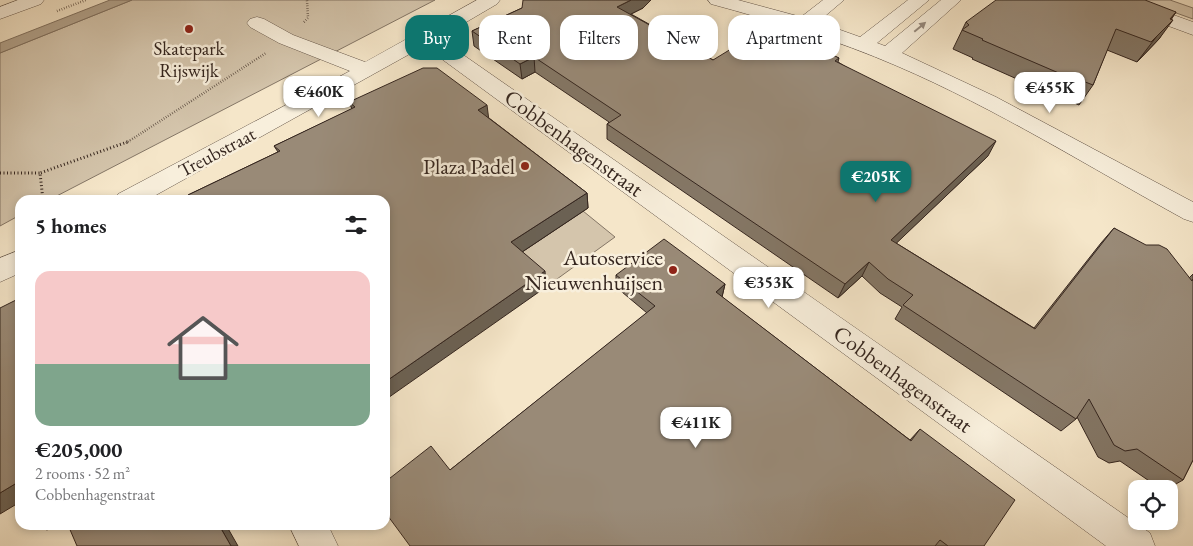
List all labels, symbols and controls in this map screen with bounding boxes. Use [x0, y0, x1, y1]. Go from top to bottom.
chip: Buy [405, 15, 469, 60]
chip: Rent [479, 15, 550, 60]
chip: Filters [560, 15, 638, 60]
chip: New [648, 15, 718, 60]
chip: Apartment [728, 15, 840, 60]
one-way arrow [913, 22, 926, 33]
marker: Skatepark Rijswijk [183, 23, 195, 35]
place label: Skatepark Rijswijk [153, 36, 226, 83]
pin: €455K [1015, 72, 1085, 114]
pin: €460K [284, 76, 354, 118]
text: €455K [1025, 77, 1075, 98]
text: €460K [294, 81, 344, 102]
street label: Cobbenhagenstraat [499, 83, 649, 203]
street label: Treubstraat [174, 121, 260, 183]
place label: Plaza Padel [423, 152, 515, 181]
marker: Plaza Padel [519, 160, 531, 172]
pin: €205K [841, 160, 911, 203]
text: €205K [851, 166, 901, 187]
icon: filters [342, 211, 370, 239]
text: 5 homes [35, 212, 107, 239]
place label: Autoservice Nieuwenhuijsen [525, 243, 663, 297]
marker: Autoservice Nieuwenhuijsen [667, 264, 679, 276]
pin: €353K [734, 266, 804, 309]
text: €353K [744, 272, 794, 293]
icon: home [158, 303, 248, 393]
street label: Cobbenhagenstraat [828, 319, 978, 439]
pin: €411K [661, 406, 731, 449]
text: €411K [671, 412, 721, 433]
text: €205,000 [35, 436, 122, 463]
text: 2 rooms · 52 m² [35, 463, 130, 484]
map controls [1128, 480, 1178, 530]
button: locate [1128, 480, 1178, 530]
text: Cobbenhagenstraat [35, 484, 155, 505]

